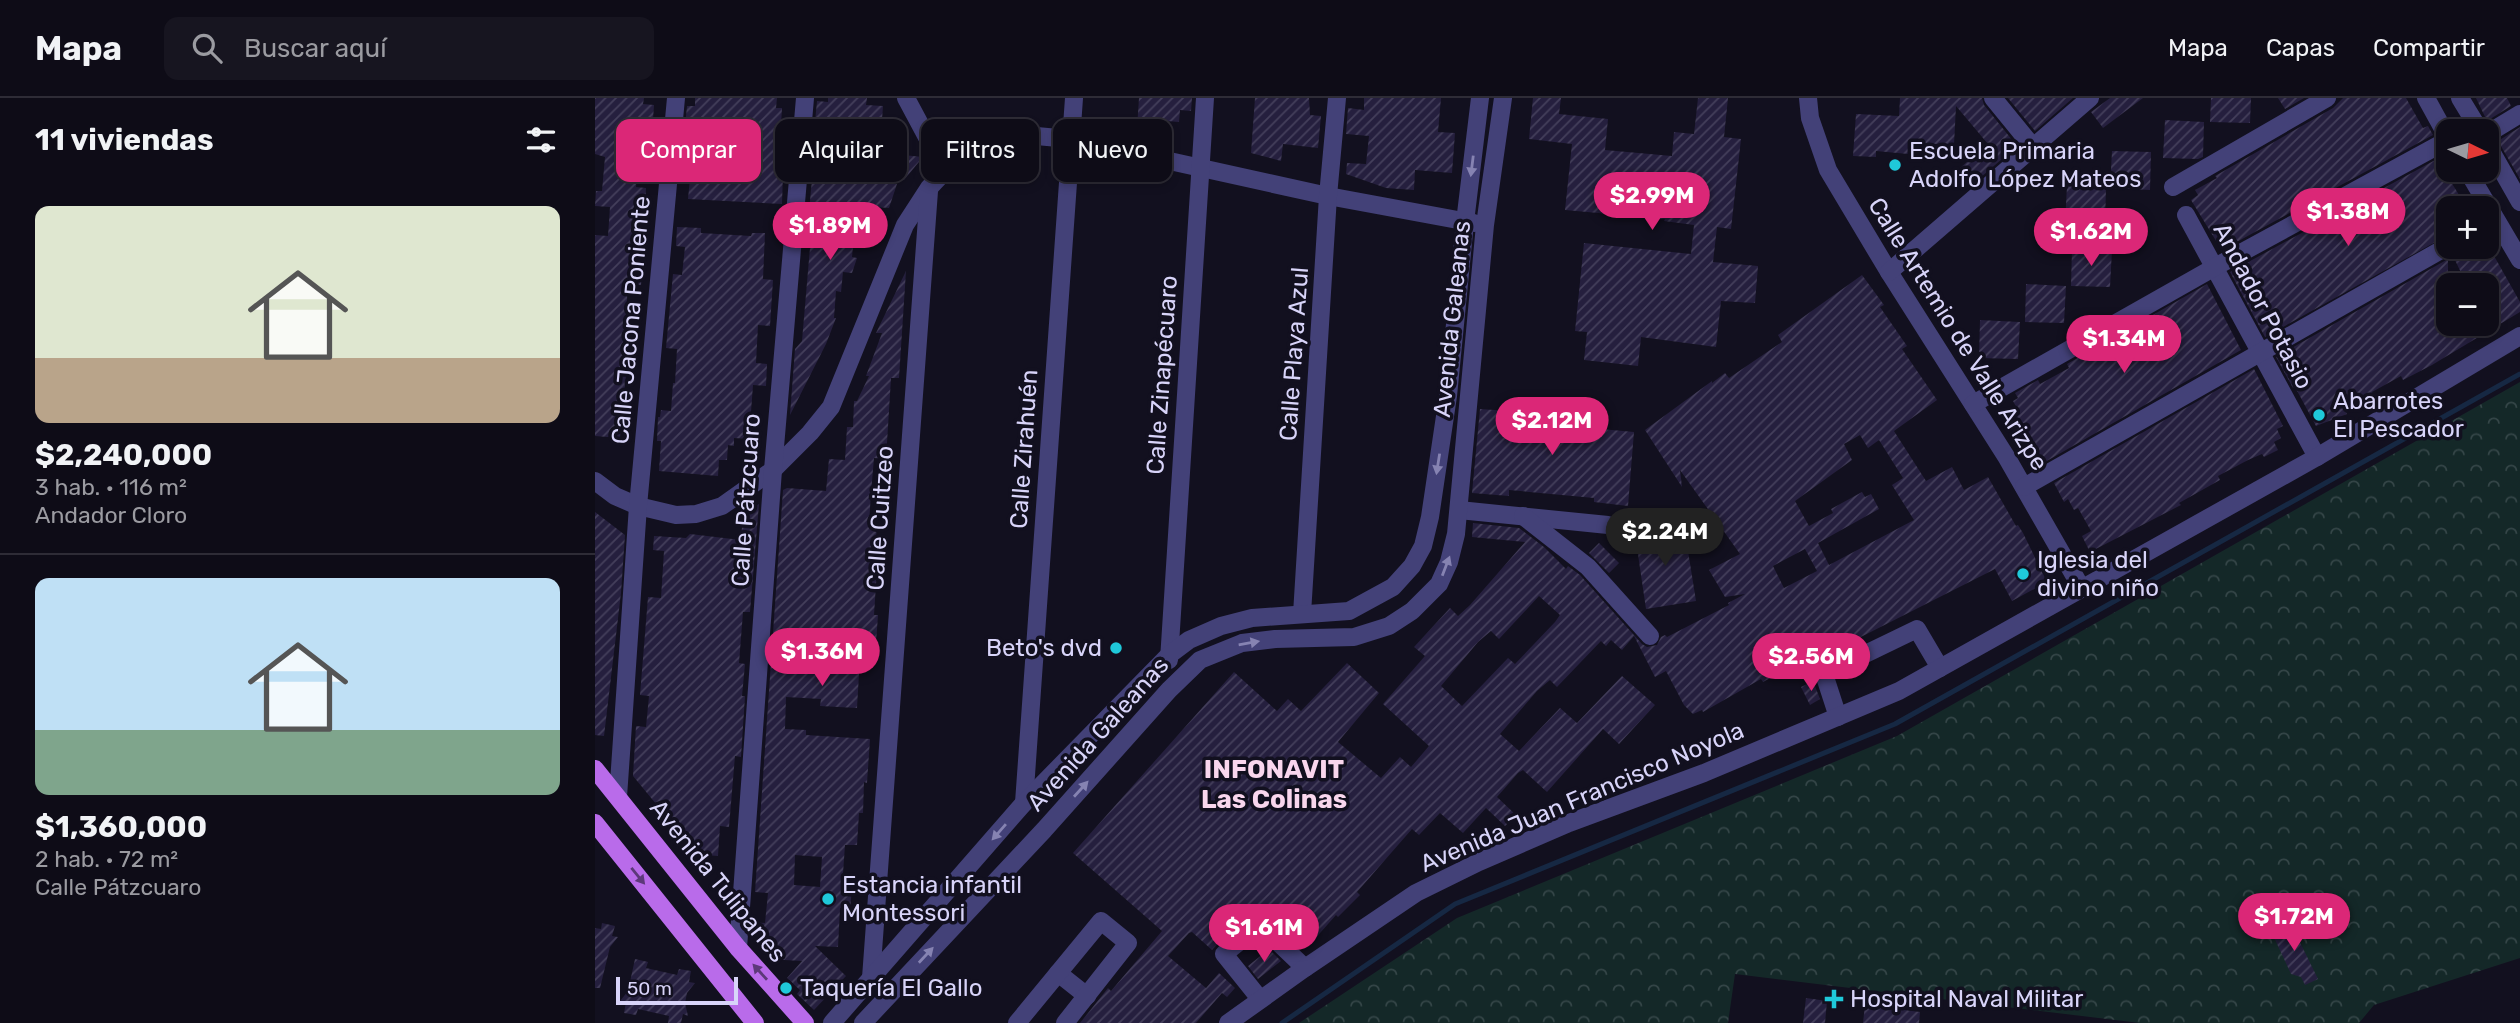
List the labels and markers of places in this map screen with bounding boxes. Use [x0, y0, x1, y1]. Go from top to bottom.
place label: Escuela Primaria Adolfo López Mateos [1909, 137, 2141, 193]
marker: Escuela Primaria Adolfo López Mateos [1887, 157, 1903, 173]
pin: $2.99M [1595, 172, 1709, 232]
pin: $1.38M [2291, 188, 2405, 248]
pin: $1.89M [773, 202, 887, 262]
pin: $1.62M [2034, 208, 2148, 268]
pin: $1.34M [2067, 316, 2181, 375]
place label: Abarrotes El Pescador [2333, 387, 2464, 443]
pin: $2.12M [1495, 398, 1609, 457]
marker: Abarrotes El Pescador [2311, 407, 2327, 423]
pin: $2.24M [1608, 508, 1722, 568]
place label: Iglesia del divino niño [2037, 546, 2159, 602]
marker: Iglesia del divino niño [2015, 566, 2031, 582]
pin: $1.36M [765, 628, 879, 688]
place label: Beto's dvd [986, 634, 1102, 662]
pin: $2.56M [1754, 634, 1868, 693]
marker: Beto's dvd [1108, 640, 1124, 656]
place label: Estancia infantil Montessori [842, 871, 1022, 927]
marker: Estancia infantil Montessori [820, 891, 836, 907]
pin: $1.72M [2237, 894, 2351, 953]
pin: $1.61M [1207, 904, 1321, 964]
place label: Taquería El Gallo [800, 974, 982, 1002]
marker: Taquería El Gallo [778, 980, 794, 996]
place label: Hospital Naval Militar [1850, 985, 2083, 1013]
marker: Hospital Naval Militar [1824, 989, 1844, 1009]

